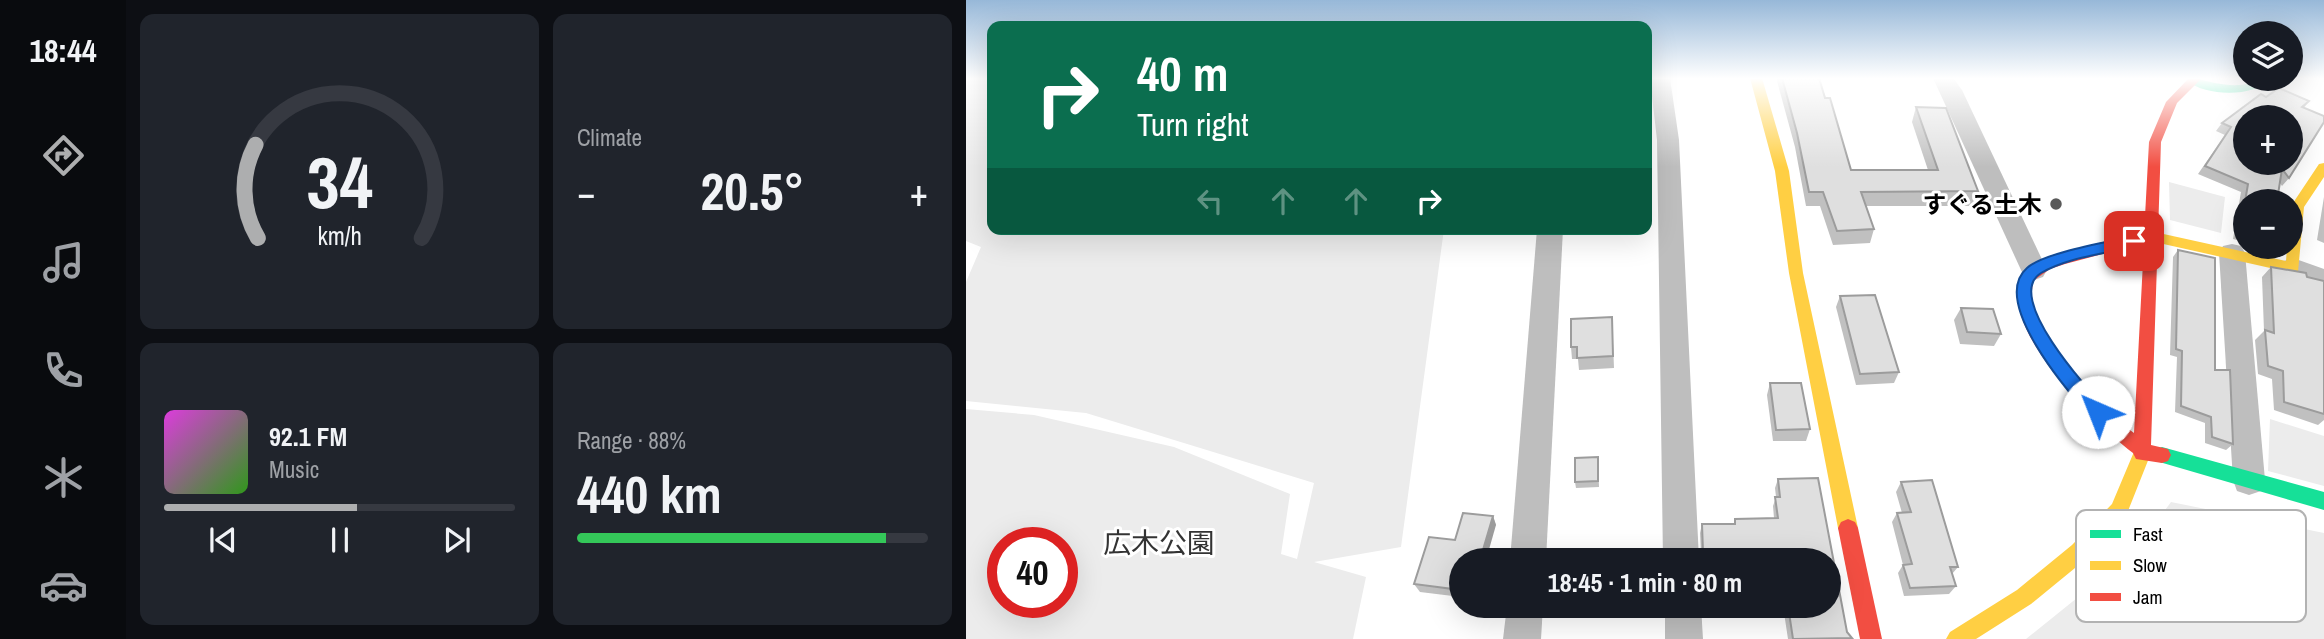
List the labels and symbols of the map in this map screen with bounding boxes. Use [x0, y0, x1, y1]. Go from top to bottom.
place label: すぐる土木 [1922, 188, 2042, 220]
marker: すぐる土木 [2048, 196, 2064, 212]
pin [2104, 211, 2164, 271]
position arrow [2061, 375, 2135, 449]
legend [2076, 510, 2306, 622]
text: Fast [2133, 521, 2163, 547]
park label: 広木公園 [1103, 524, 1215, 562]
speed limit sign: 40 [987, 527, 1078, 618]
text: Slow [2133, 552, 2168, 578]
text: Jam [2133, 584, 2162, 610]

